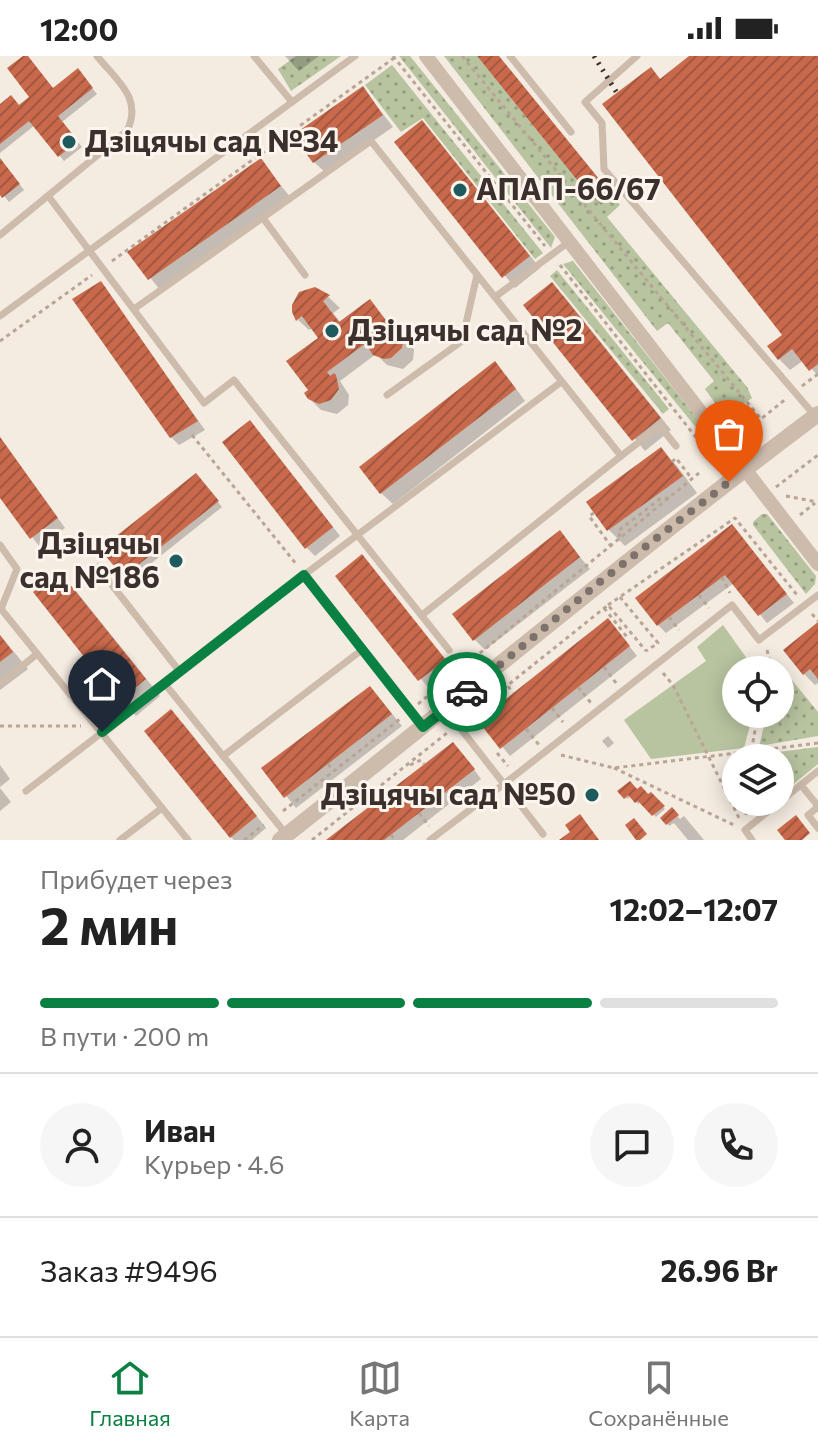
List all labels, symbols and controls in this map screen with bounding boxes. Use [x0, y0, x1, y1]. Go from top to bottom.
text: 12:00 [40, 10, 118, 47]
place label: Дзіцячы сад №34 [85, 121, 339, 158]
marker: Дзіцячы сад №34 [60, 133, 78, 151]
place label: АПАП-66/67 [476, 169, 661, 206]
marker: АПАП-66/67 [451, 181, 469, 199]
place label: Дзіцячы сад №2 [348, 310, 583, 347]
marker: Дзіцячы сад №2 [323, 322, 341, 340]
pin [695, 400, 763, 482]
icon: bag [707, 412, 751, 456]
place label: Дзіцячы сад №186 [19, 523, 160, 594]
marker: Дзіцячы сад №186 [167, 552, 185, 570]
pin [68, 650, 136, 732]
courier [427, 652, 507, 732]
map controls [722, 656, 794, 816]
button: locate [722, 656, 794, 728]
icon: home [80, 662, 124, 706]
icon: car [445, 670, 489, 714]
button: layers [722, 744, 794, 816]
place label: Дзіцячы сад №50 [321, 774, 576, 811]
marker: Дзіцячы сад №50 [583, 786, 601, 804]
text: Прибудет через [40, 863, 233, 894]
text: 12:02–12:07 [609, 890, 778, 927]
text: 2 мин [40, 892, 178, 956]
text: В пути · 200 m [40, 1020, 209, 1051]
button: person [40, 1103, 124, 1187]
button: chat [590, 1103, 674, 1187]
button: phone [694, 1103, 778, 1187]
text: Иван [144, 1111, 216, 1148]
text: Курьер · 4.6 [144, 1148, 284, 1179]
text: Заказ #9496 [40, 1251, 218, 1288]
text: 26.96 Br [661, 1251, 778, 1288]
tab: Главная [89, 1356, 171, 1431]
tab: Карта [349, 1356, 410, 1431]
tab: Сохранённые [588, 1356, 729, 1431]

